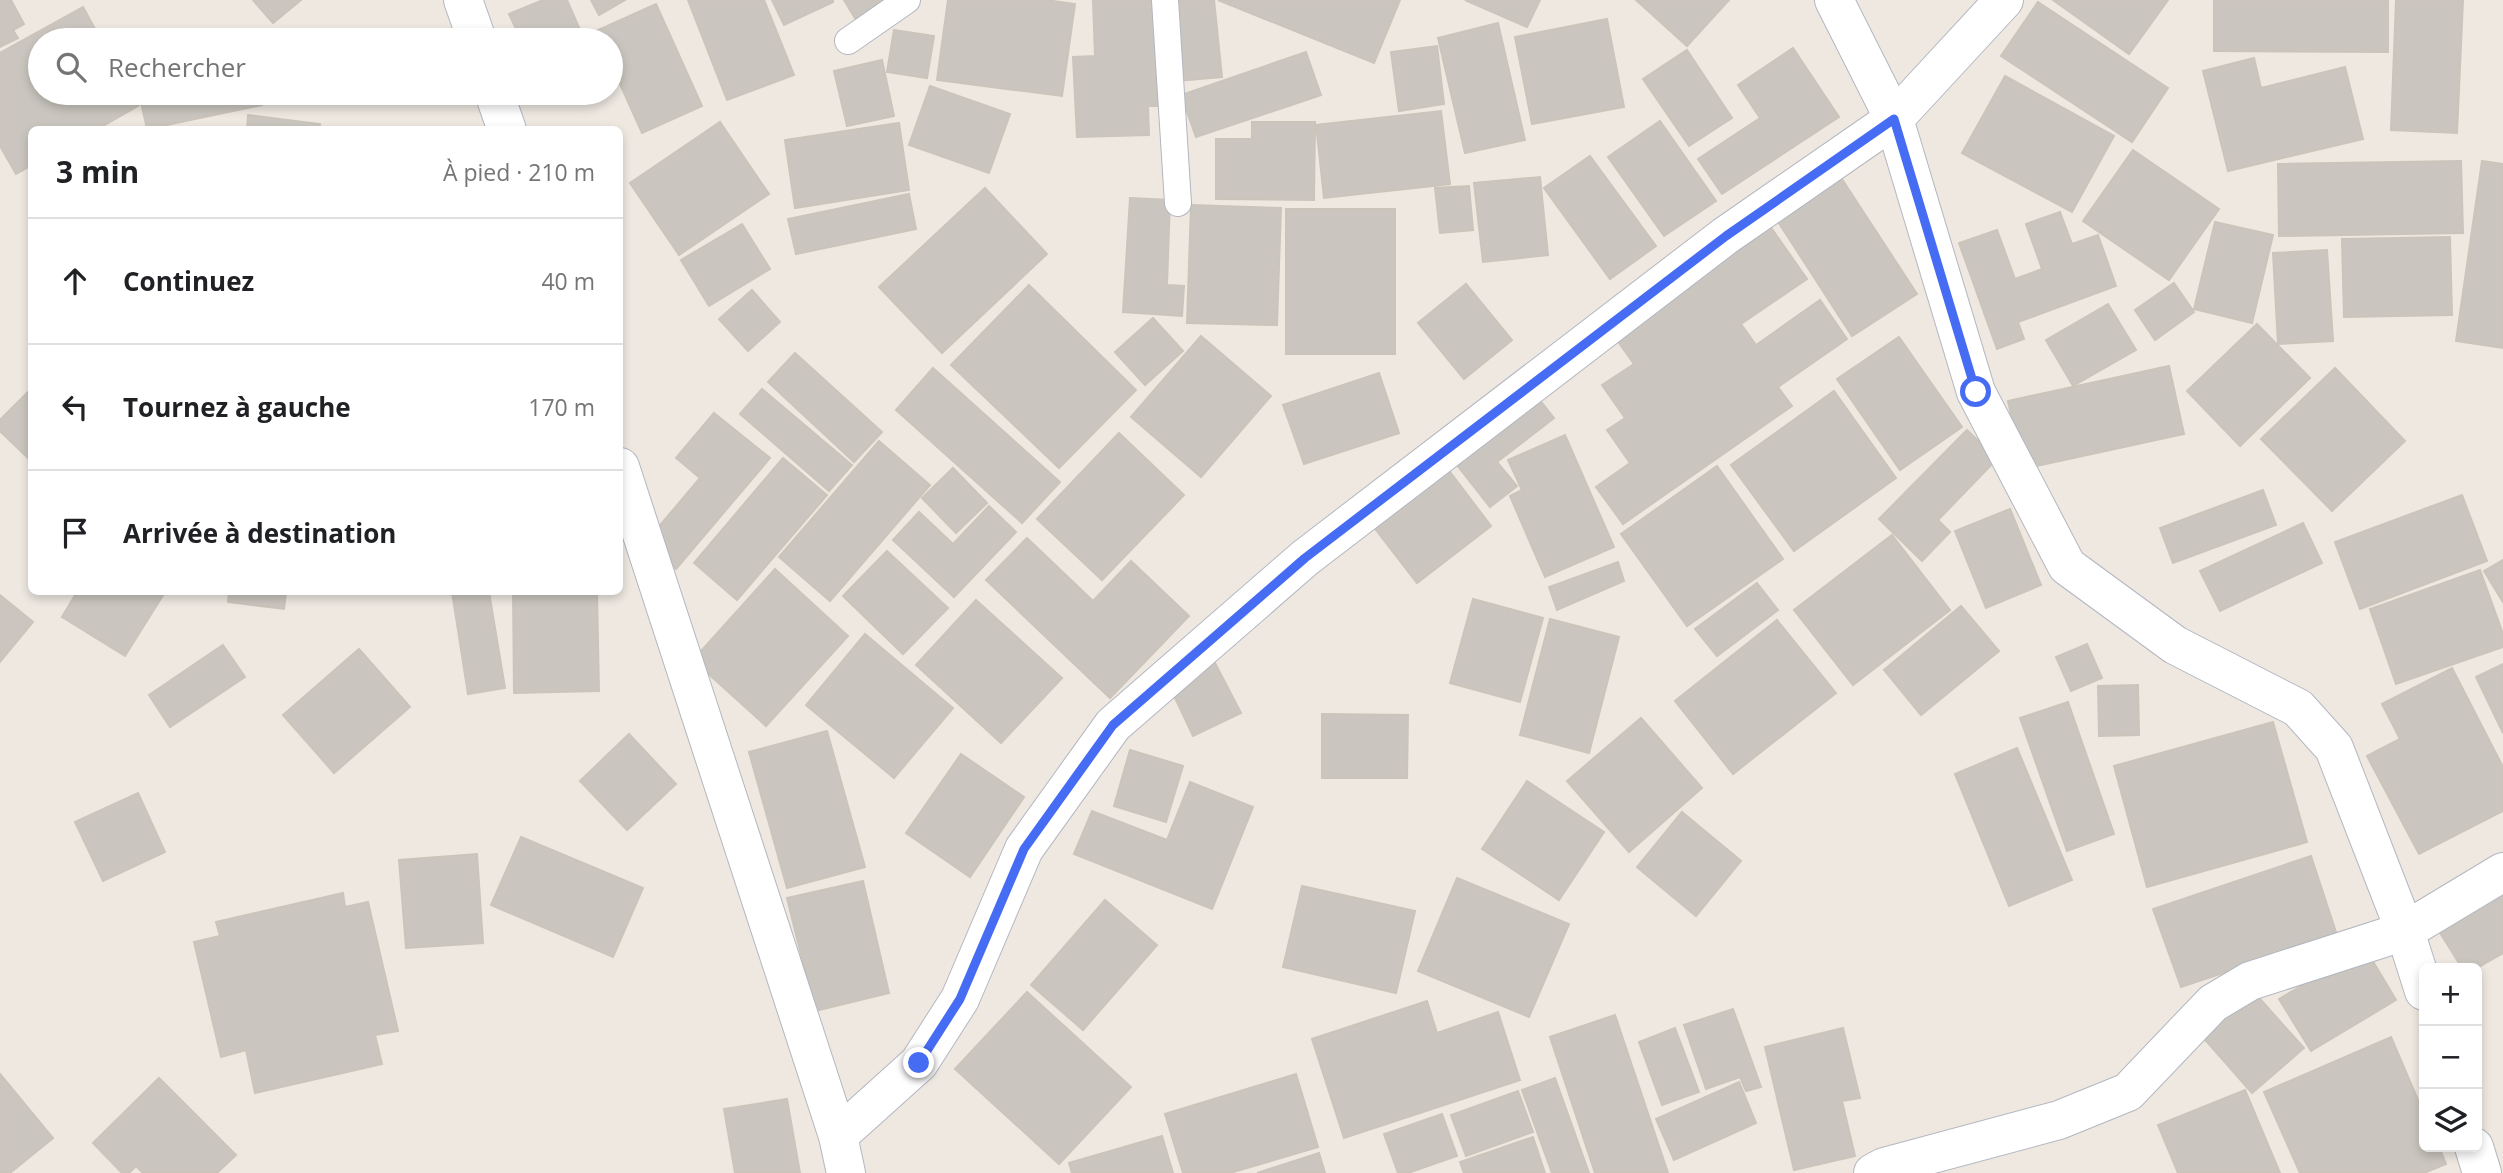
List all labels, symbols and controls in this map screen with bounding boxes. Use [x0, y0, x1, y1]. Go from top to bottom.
search box [28, 28, 623, 105]
icon: search [52, 48, 90, 86]
text: Rechercher [108, 49, 246, 85]
text: 3 min [56, 151, 139, 192]
text: À pied · 210 m [443, 156, 595, 188]
icon: ahead [56, 262, 94, 300]
text: Continuez [123, 263, 254, 299]
text: 40 m [541, 265, 595, 297]
route start [1960, 376, 1991, 407]
icon: left [56, 388, 94, 426]
text: Tournez à gauche [123, 389, 351, 425]
text: 170 m [528, 391, 595, 423]
icon: arrive [56, 514, 94, 552]
text: Arrivée à destination [123, 515, 396, 551]
map controls [2419, 963, 2482, 1152]
button: + [2419, 963, 2482, 1026]
button: − [2419, 1026, 2482, 1089]
route end [903, 1047, 934, 1078]
button: layers [2419, 1089, 2482, 1152]

